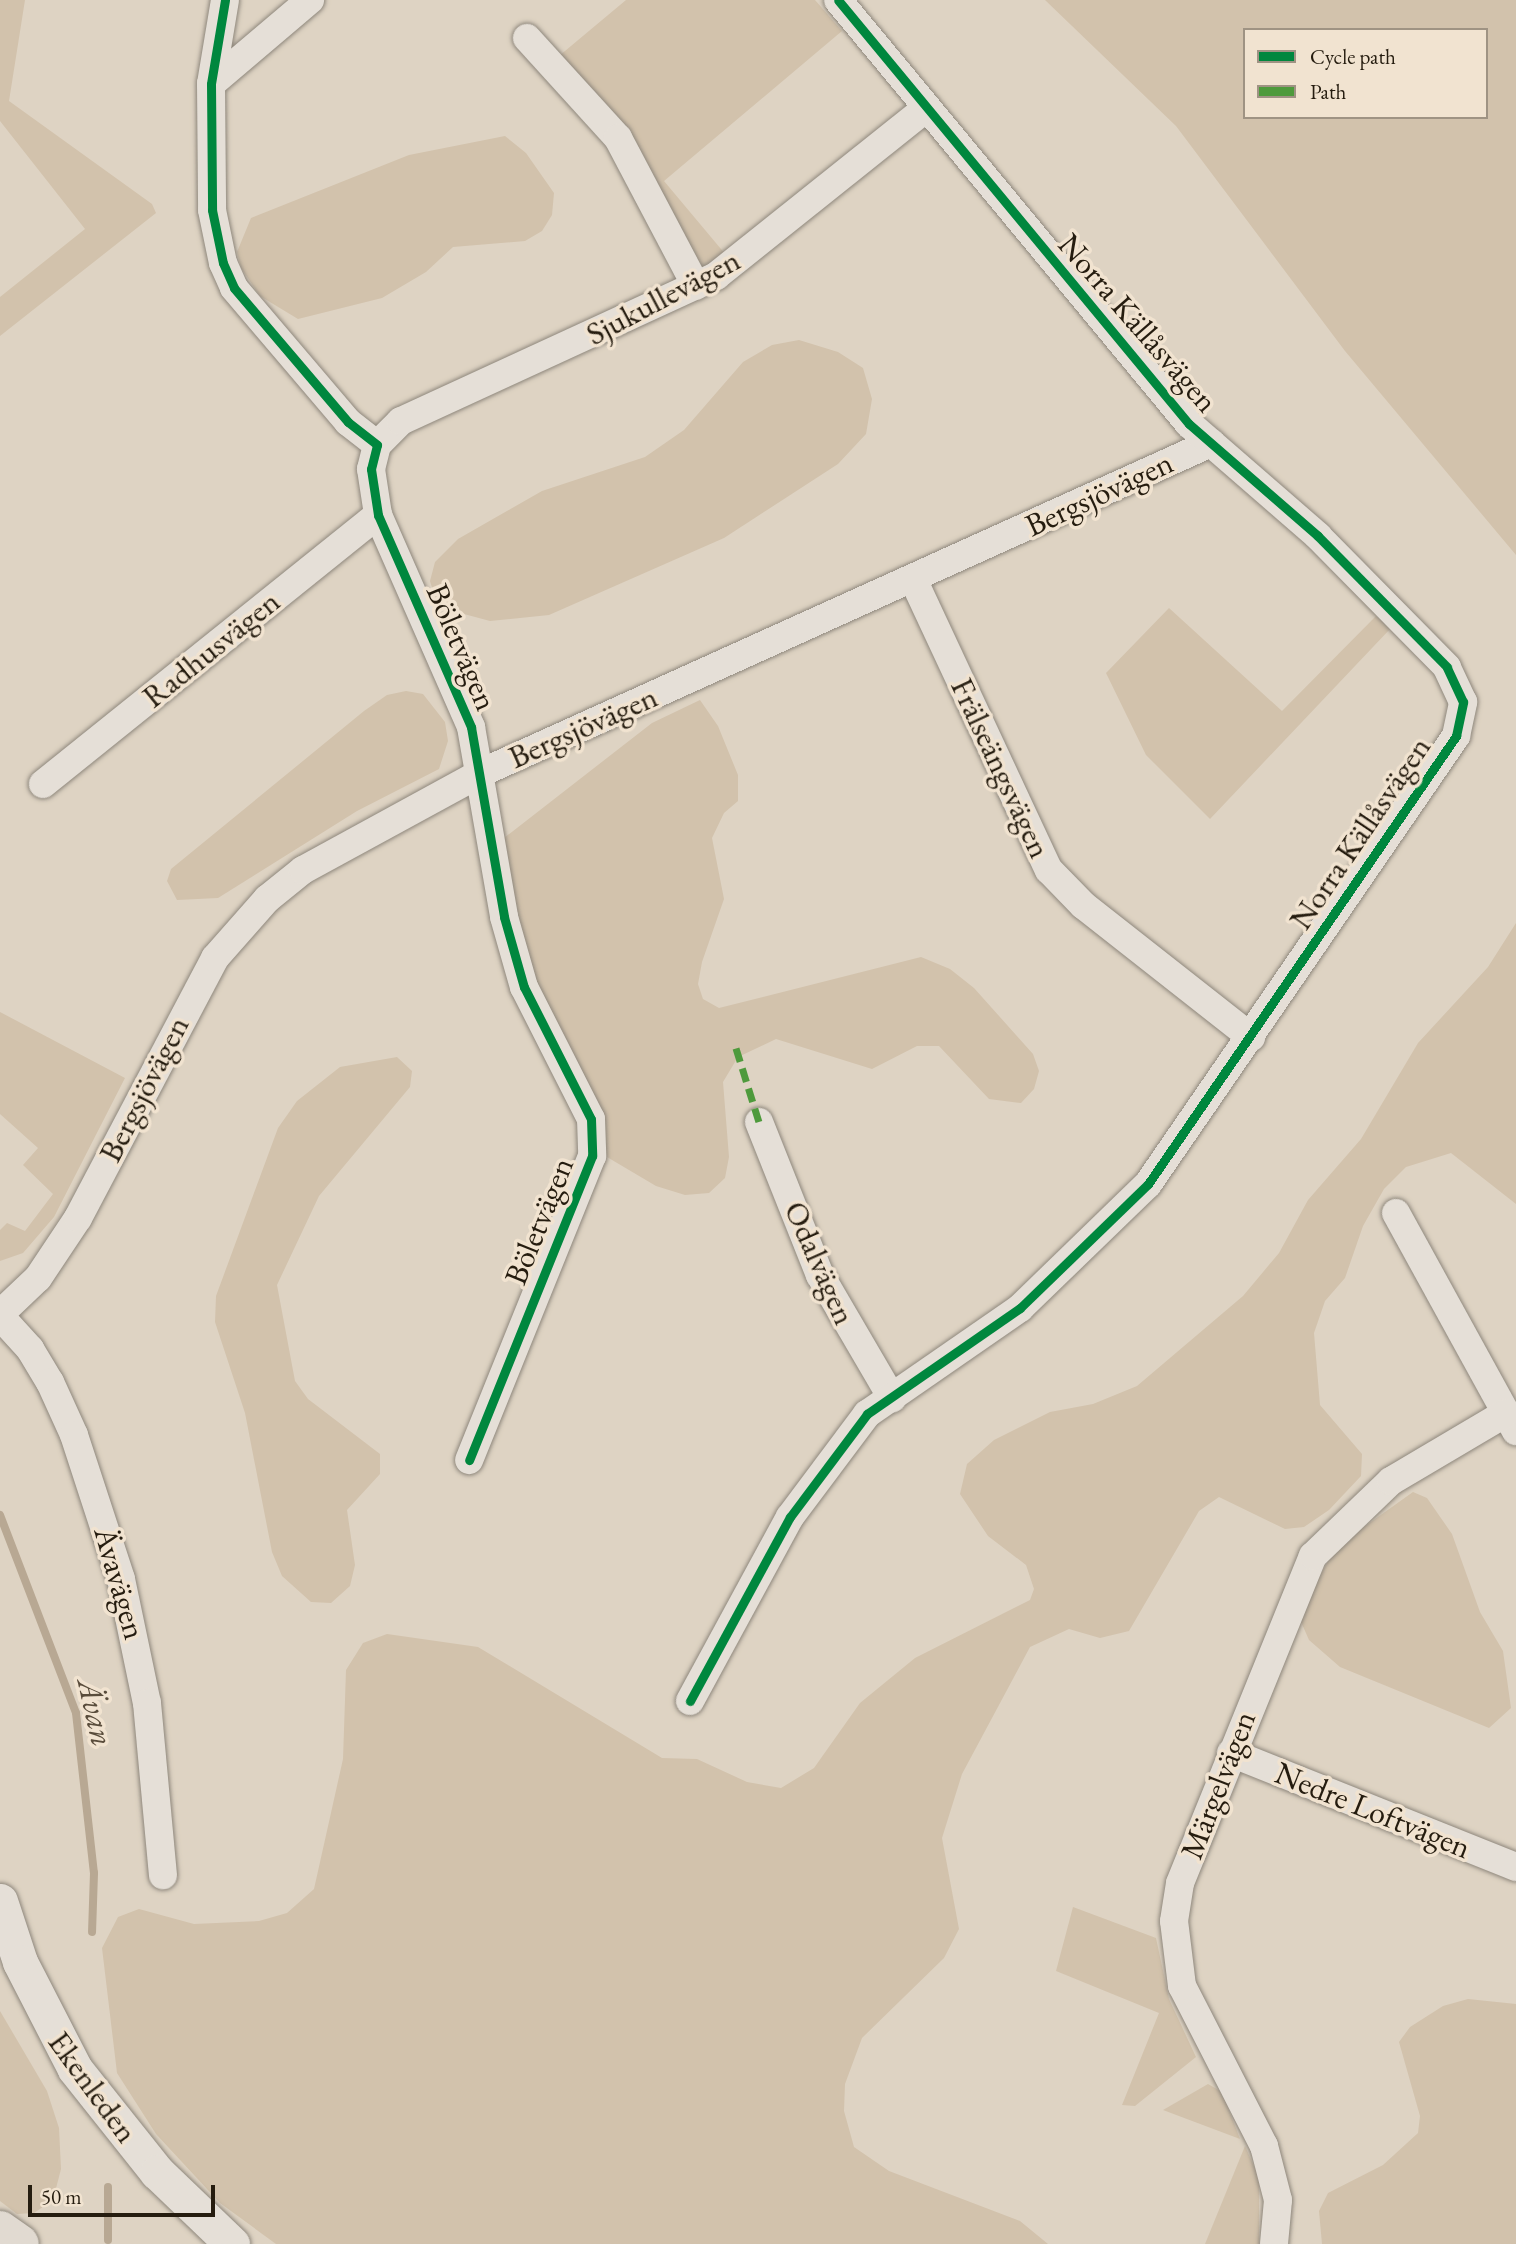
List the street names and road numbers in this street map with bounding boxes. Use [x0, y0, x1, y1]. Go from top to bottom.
street label: Norra Källåsvägen [1050, 226, 1226, 420]
street label: Sjukullevägen [580, 241, 746, 353]
street label: Bergsjövägen [1019, 443, 1179, 545]
street label: Böletvägen [418, 578, 506, 716]
street label: Radhusvägen [135, 582, 287, 716]
street label: Frälseängsvägen [943, 672, 1059, 864]
street label: Bergsjövägen [503, 677, 663, 777]
street label: Norra Källåsvägen [1281, 729, 1439, 937]
street label: Bergsjövägen [91, 1010, 197, 1168]
street label: Böletvägen [496, 1152, 582, 1290]
street label: Odalvägen [776, 1196, 864, 1330]
street label: Ävavägen [86, 1522, 154, 1644]
street label: Märgelvägen [1172, 1706, 1264, 1864]
street label: Nedre Loftvägen [1270, 1753, 1476, 1867]
street label: Ekenleden [40, 2024, 146, 2150]

